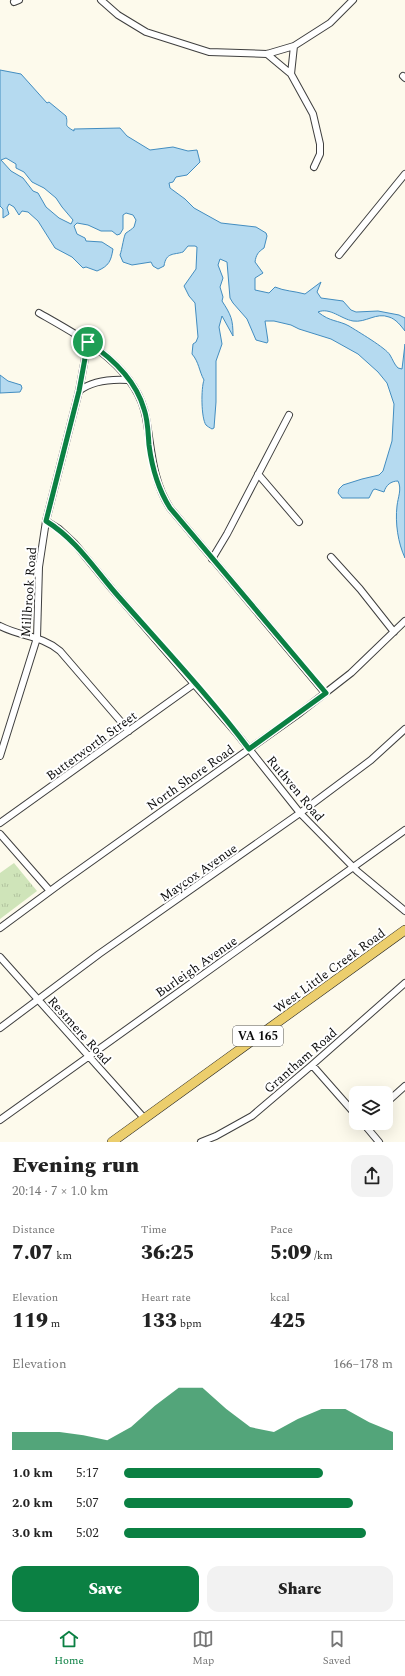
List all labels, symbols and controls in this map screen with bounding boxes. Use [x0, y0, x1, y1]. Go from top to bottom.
pin [71, 325, 105, 359]
icon: arrive [77, 331, 99, 353]
street label: Millbrook Road [16, 546, 42, 638]
street label: Butterworth Street [42, 706, 141, 786]
street label: North Shore Road [142, 740, 239, 816]
street label: Ruthven Road [262, 751, 329, 826]
street label: Maycox Avenue [156, 839, 241, 907]
street label: West Little Creek Road [270, 923, 390, 1018]
street label: Burleigh Avenue [152, 931, 242, 1003]
street label: Restmere Road [43, 992, 116, 1070]
street label: Grantham Road [260, 1023, 342, 1098]
road number: VA 165 [233, 1026, 283, 1046]
map controls [349, 1086, 393, 1130]
button: layers [349, 1086, 393, 1130]
text: Evening run [12, 1149, 139, 1182]
button: share [351, 1155, 393, 1197]
text: 20:14 · 7 × 1.0 km [12, 1181, 108, 1201]
text: Distance [12, 1221, 55, 1238]
text: Time [141, 1221, 167, 1238]
text: Pace [270, 1221, 293, 1238]
text: 7.07 [12, 1238, 54, 1268]
text: 36:25 [141, 1238, 195, 1268]
text: 5:09 [270, 1238, 312, 1268]
text: km [54, 1247, 72, 1264]
text: /km [312, 1247, 333, 1264]
text: Elevation [12, 1289, 58, 1306]
text: Heart rate [141, 1289, 191, 1306]
text: kcal [270, 1289, 290, 1306]
text: 119 [12, 1306, 48, 1336]
text: 133 [141, 1306, 177, 1336]
text: 425 [270, 1306, 306, 1336]
text: m [48, 1315, 60, 1332]
text: bpm [177, 1315, 202, 1332]
text: Elevation [12, 1354, 66, 1374]
text: 166–178 m [333, 1354, 393, 1374]
text: 1.0 km [12, 1463, 53, 1483]
text: 5:17 [76, 1463, 99, 1483]
text: 2.0 km [12, 1493, 53, 1513]
text: 5:07 [76, 1493, 99, 1513]
text: 3.0 km [12, 1523, 53, 1543]
text: 5:02 [76, 1523, 99, 1543]
button: Save [12, 1566, 199, 1612]
button: Share [207, 1566, 393, 1612]
tab: Home [54, 1628, 84, 1669]
tab: Map [192, 1628, 214, 1669]
tab: Saved [323, 1628, 351, 1669]

